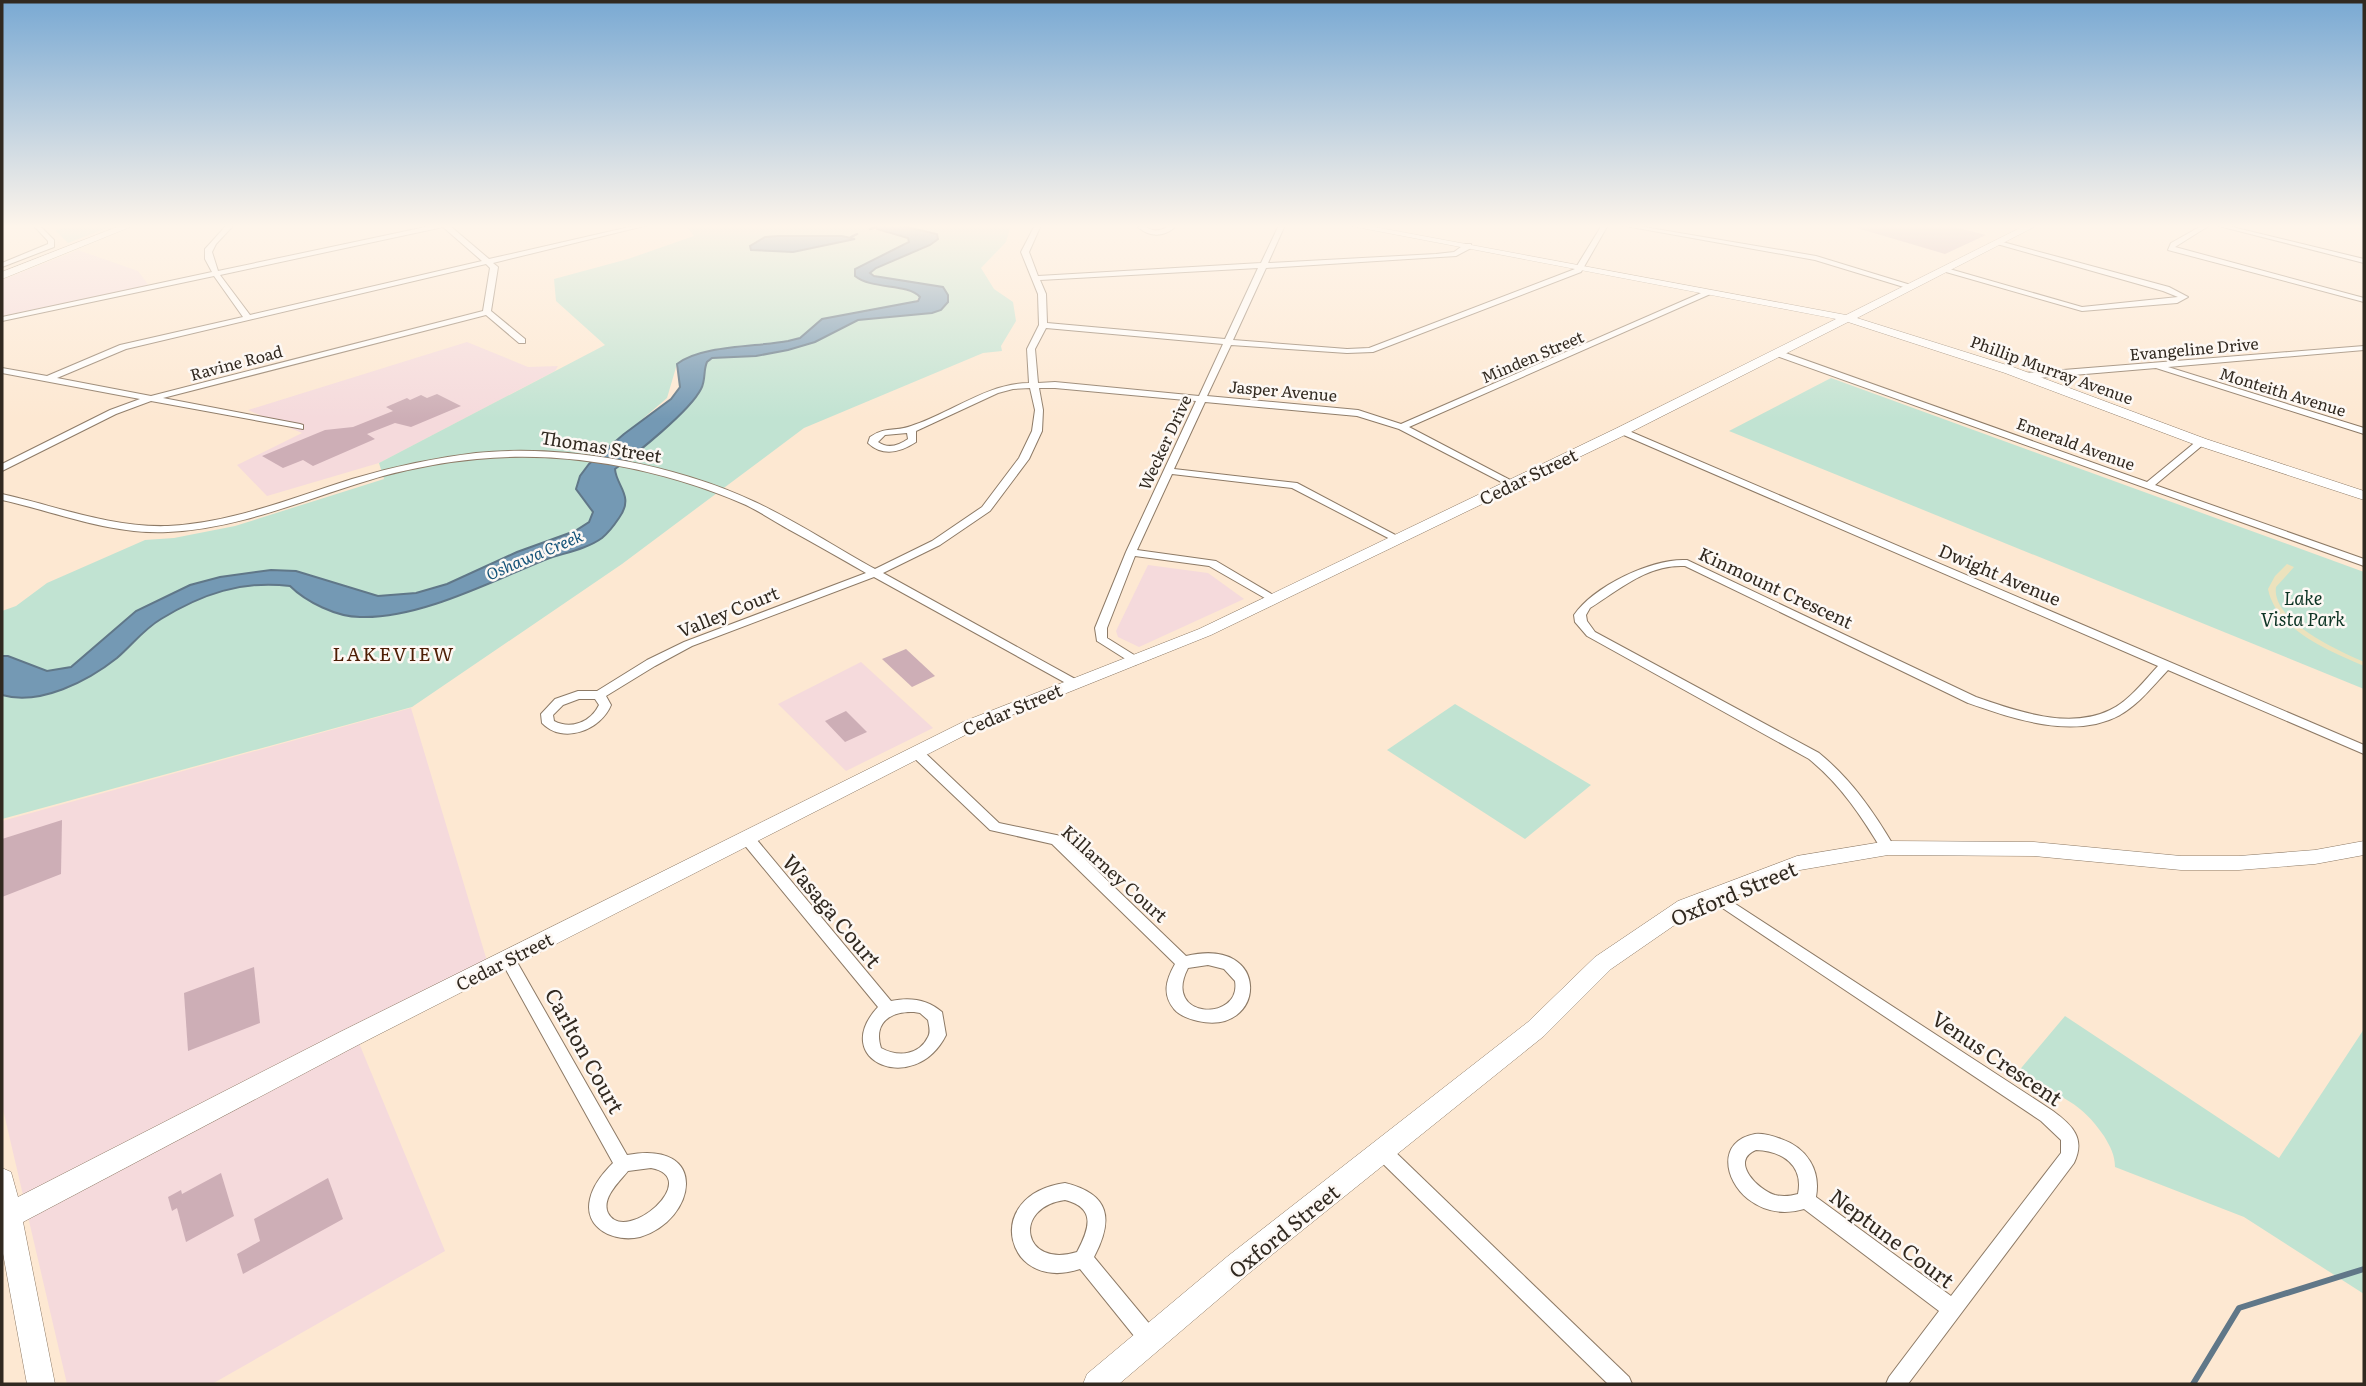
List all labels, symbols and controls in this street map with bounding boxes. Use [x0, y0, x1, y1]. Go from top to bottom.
street label: Minden Street [1477, 323, 1587, 388]
street label: Phillip Murray Avenue [1967, 328, 2137, 410]
street label: Evangeline Drive [2128, 330, 2260, 366]
street label: Ravine Road [187, 338, 285, 386]
street label: Monteith Avenue [2217, 360, 2349, 422]
street label: Jasper Avenue [1228, 373, 1338, 407]
street label: Wecker Drive [1131, 390, 1197, 494]
street label: Emerald Avenue [2013, 410, 2139, 476]
street label: Thomas Street [538, 423, 664, 469]
street label: Cedar Street [1474, 440, 1582, 511]
water label: Oshawa Creek [482, 523, 586, 585]
street label: Dwight Avenue [1935, 536, 2065, 612]
street label: Kinmount Crescent [1694, 539, 1858, 635]
street label: Valley Court [673, 578, 783, 644]
park label: Lake Vista Park [2261, 584, 2345, 632]
district label: LAKEVIEW [333, 639, 455, 667]
street label: Cedar Street [958, 676, 1067, 742]
street label: Killarney Court [1056, 818, 1175, 929]
street label: Wasaga Court [776, 846, 890, 974]
street label: Oxford Street [1665, 851, 1802, 933]
street label: Cedar Street [451, 925, 558, 997]
street label: Carlton Court [539, 982, 634, 1119]
street label: Venus Crescent [1926, 1002, 2070, 1113]
street label: Oxford Street [1221, 1175, 1346, 1284]
street label: Neptune Court [1824, 1180, 1962, 1294]

